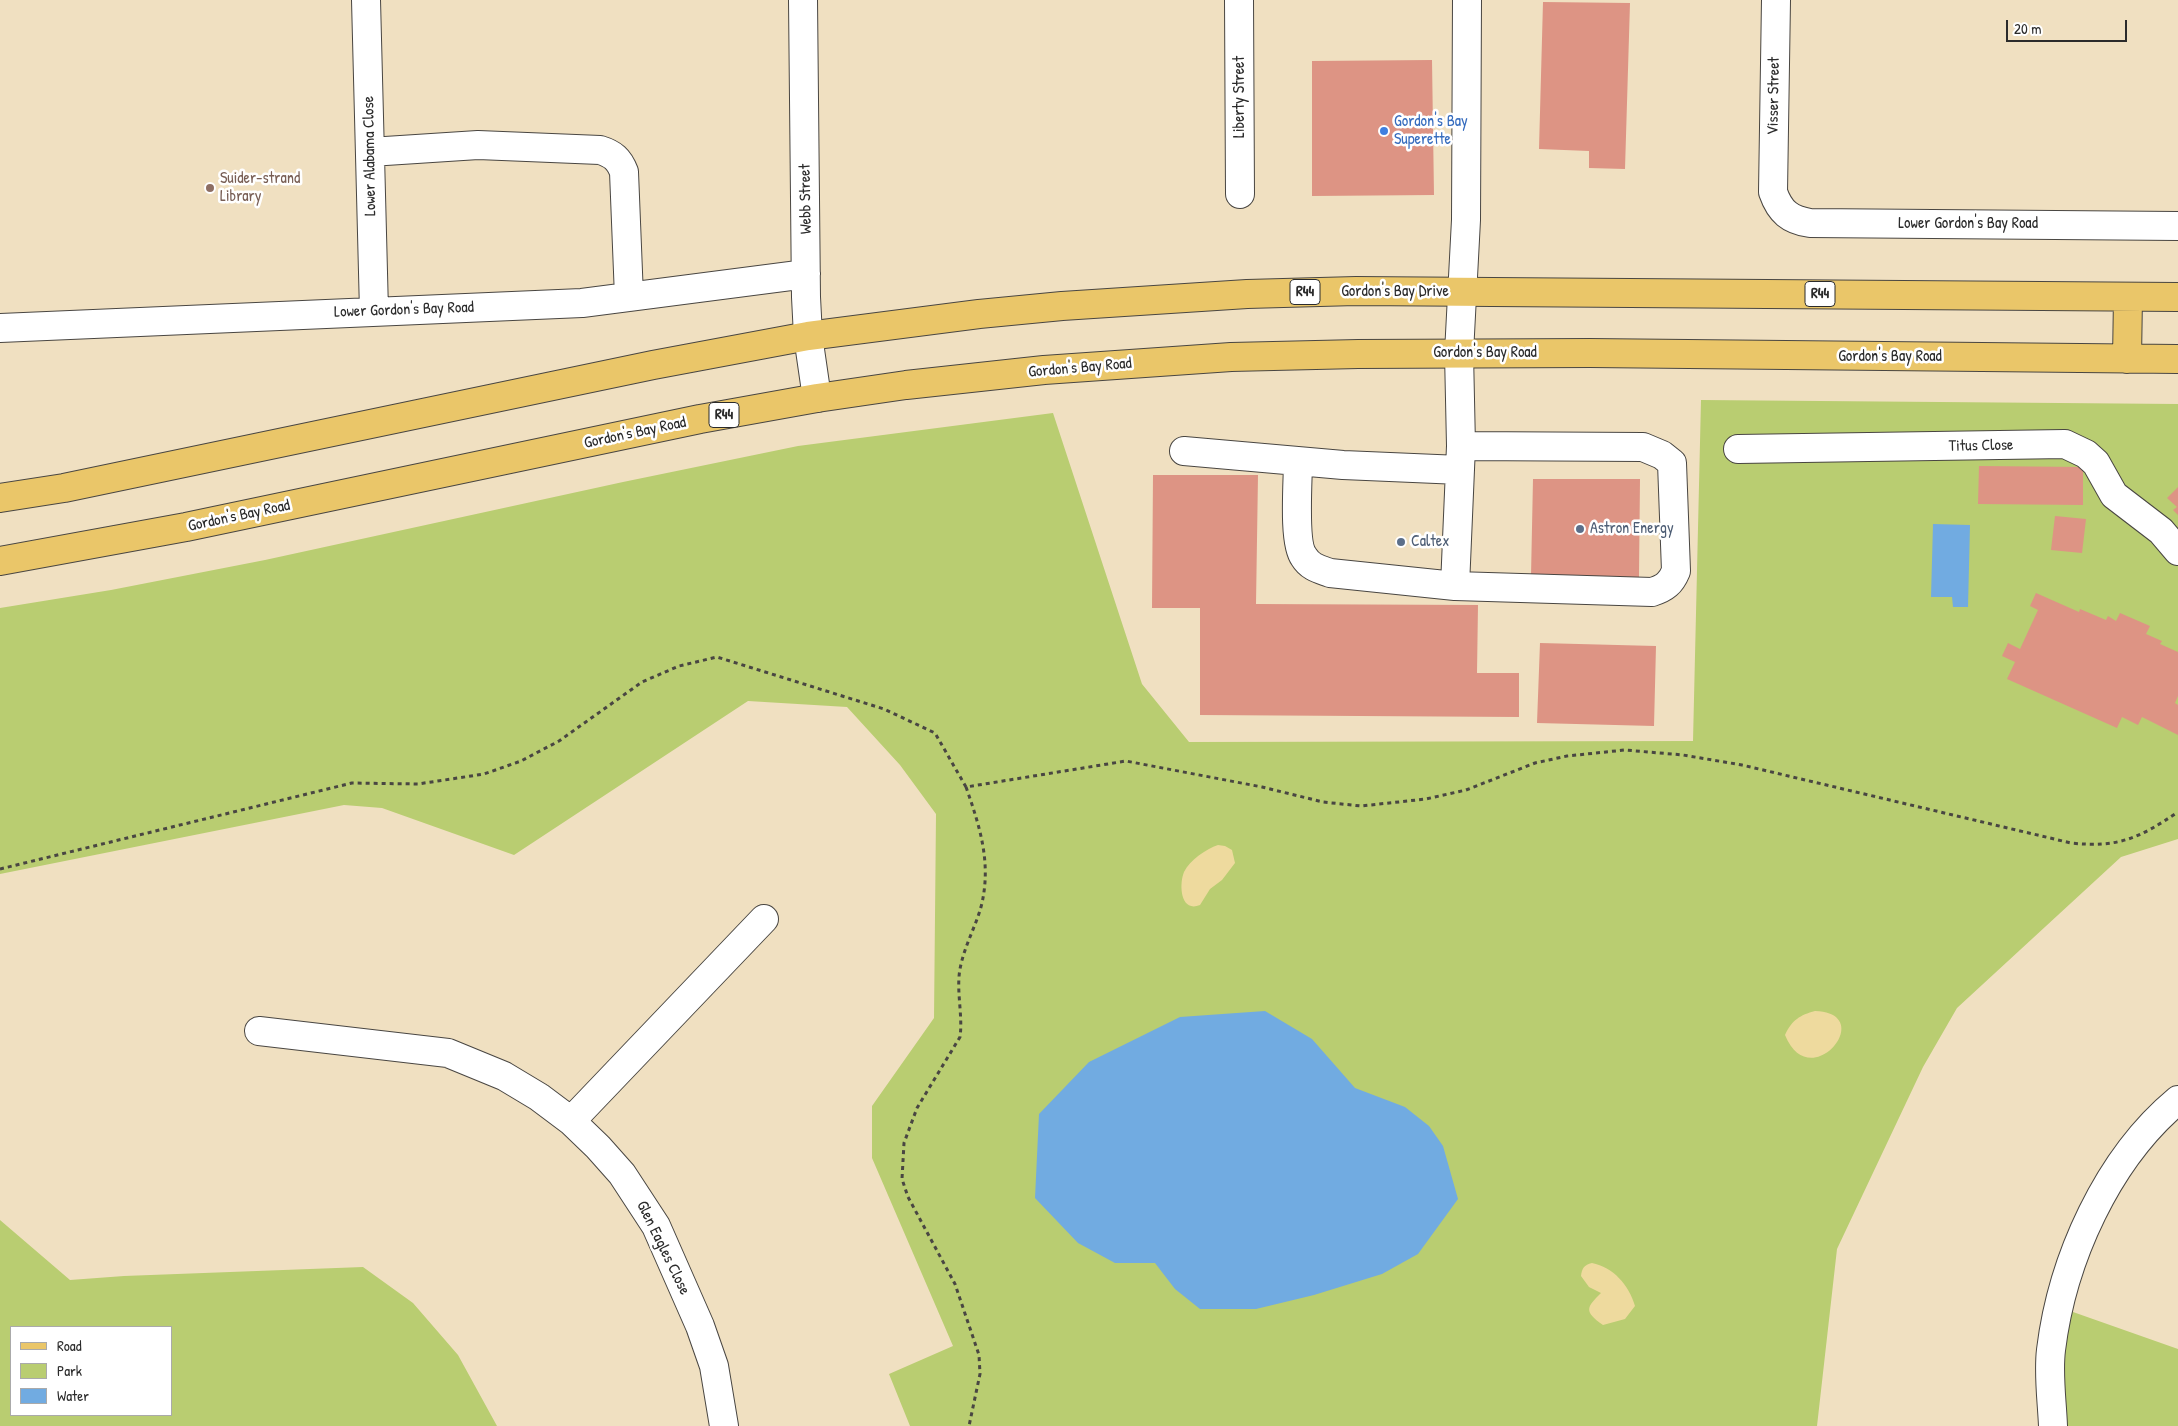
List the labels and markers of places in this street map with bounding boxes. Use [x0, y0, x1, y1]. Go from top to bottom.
place label: Gordon's Bay Superette [1394, 112, 1468, 150]
marker: Gordon's Bay Superette [1378, 125, 1390, 137]
place label: Suider-strand Library [220, 169, 300, 207]
marker: Suider-strand Library [204, 182, 216, 194]
place label: Astron Energy [1590, 519, 1674, 539]
marker: Astron Energy [1574, 523, 1586, 535]
place label: Caltex [1411, 532, 1449, 552]
marker: Caltex [1395, 536, 1407, 548]

